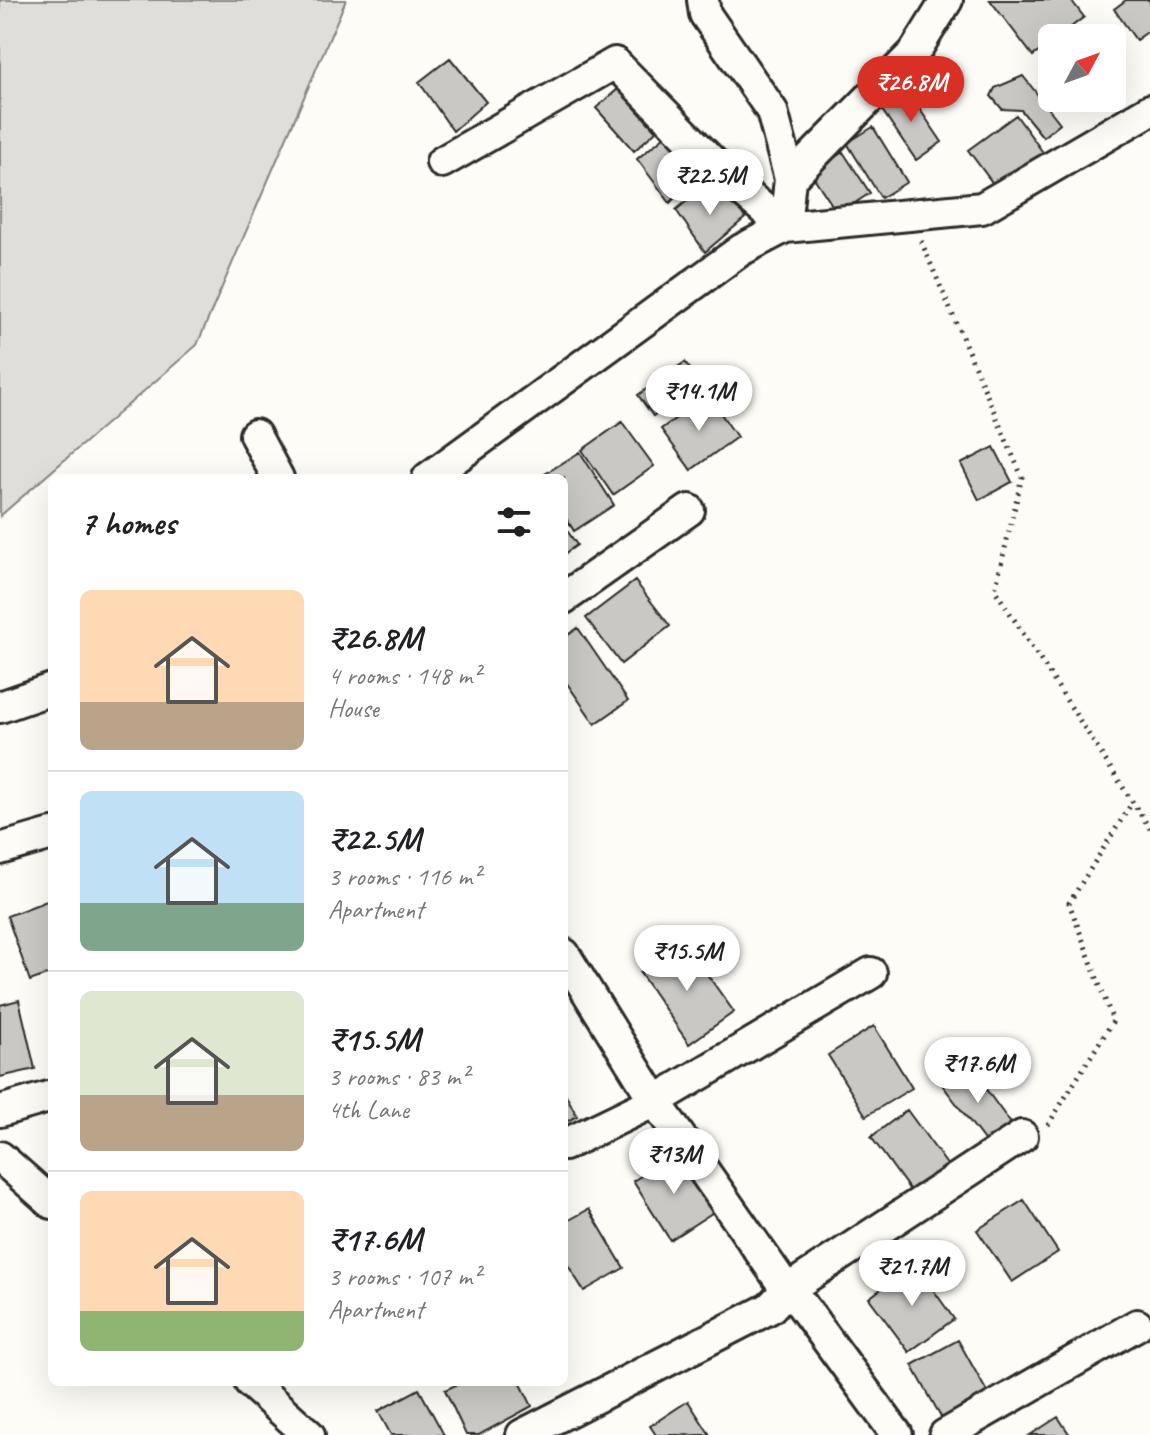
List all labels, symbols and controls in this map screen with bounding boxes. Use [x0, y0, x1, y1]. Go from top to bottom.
north arrow [1038, 24, 1126, 112]
map controls [1038, 24, 1126, 112]
pin: ₹26.8M [846, 56, 976, 124]
text: ₹26.8M [875, 65, 947, 98]
pin: ₹22.5M [645, 149, 775, 217]
text: ₹22.5M [675, 158, 745, 191]
pin: ₹14.1M [634, 365, 764, 433]
text: ₹14.1M [664, 374, 734, 407]
icon: filters [492, 500, 536, 544]
text: 7 homes [80, 501, 176, 544]
text: ₹26.8M [328, 616, 421, 659]
icon: home [144, 622, 240, 718]
text: 4 rooms · 148 m² [328, 659, 480, 692]
text: House [328, 692, 379, 725]
text: ₹22.5M [328, 817, 420, 860]
icon: home [144, 823, 240, 919]
text: 3 rooms · 116 m² [328, 860, 480, 893]
text: Apartment [328, 893, 424, 926]
pin: ₹15.5M [622, 925, 752, 993]
text: ₹15.5M [652, 934, 722, 967]
text: ₹15.5M [328, 1017, 420, 1060]
icon: home [144, 1023, 240, 1119]
pin: ₹17.6M [913, 1037, 1043, 1105]
text: ₹17.6M [942, 1046, 1014, 1079]
text: 3 rooms · 83 m² [328, 1060, 469, 1093]
text: 4th Lane [328, 1093, 409, 1126]
pin: ₹13M [627, 1128, 721, 1196]
text: ₹13M [647, 1137, 701, 1170]
text: ₹17.6M [328, 1217, 421, 1260]
icon: home [144, 1223, 240, 1319]
pin: ₹21.7M [847, 1240, 977, 1308]
text: ₹21.7M [877, 1249, 947, 1282]
text: 3 rooms · 107 m² [328, 1260, 480, 1293]
text: Apartment [328, 1293, 424, 1326]

